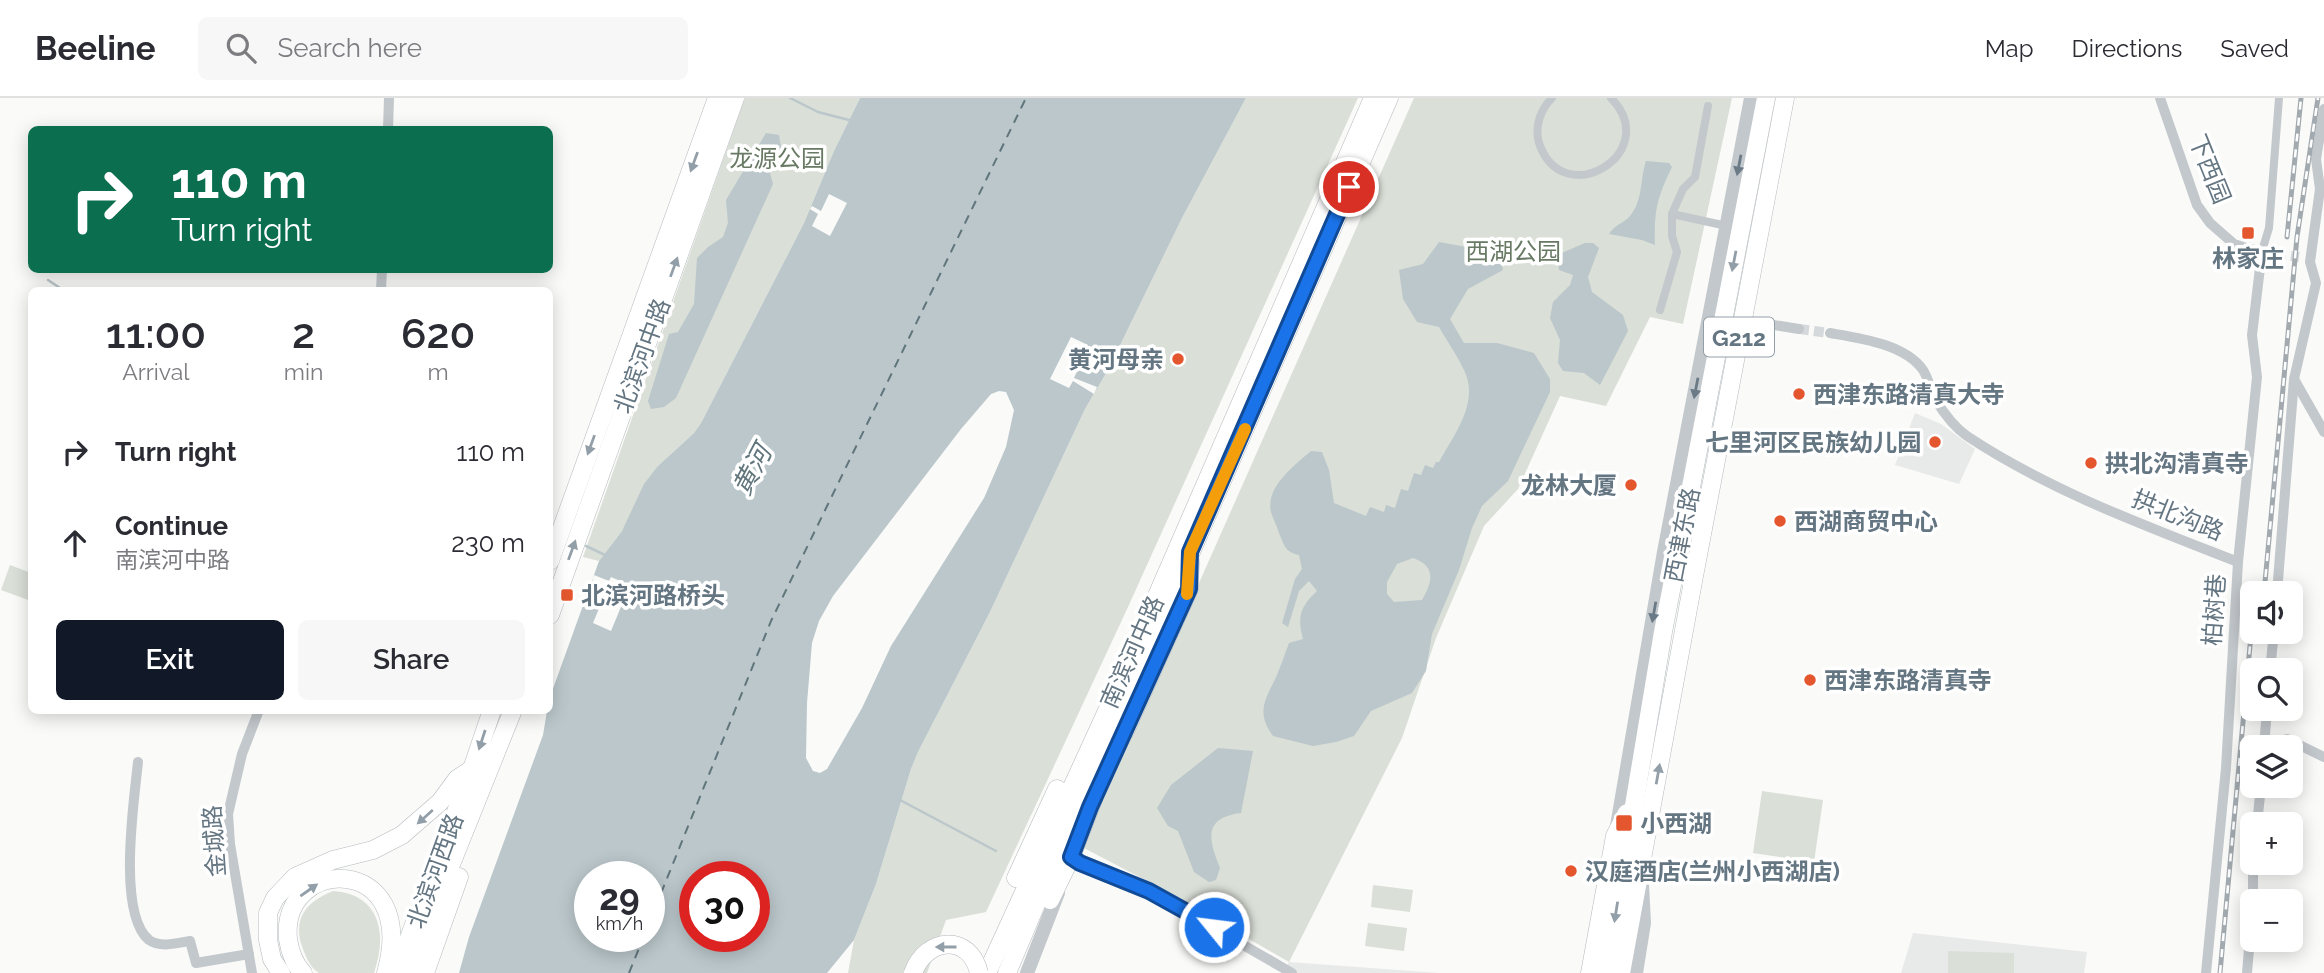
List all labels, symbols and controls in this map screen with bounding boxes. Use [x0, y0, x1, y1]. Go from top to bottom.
search box [198, 17, 688, 80]
text: Beeline [35, 29, 156, 68]
icon: search [222, 29, 260, 67]
text: Search here [278, 33, 422, 63]
text: Map [1985, 34, 2034, 63]
text: Directions [2072, 34, 2182, 63]
text: Saved [2220, 34, 2289, 63]
street label: 下西园 [2183, 130, 2237, 208]
park label: 龙源公园 [729, 144, 825, 173]
text: 110 m [171, 152, 307, 209]
one-way arrow [688, 152, 699, 173]
icon: right [56, 154, 147, 245]
one-way arrow [1733, 154, 1744, 176]
pin [1319, 157, 1379, 217]
icon: arrive [1330, 168, 1368, 206]
text: Turn right [171, 211, 312, 248]
marker: 林家庄 [2240, 225, 2256, 241]
park label: 西湖公园 [1465, 237, 1561, 266]
place label: 林家庄 [2212, 244, 2284, 273]
one-way arrow [1729, 250, 1740, 272]
one-way arrow [669, 257, 680, 278]
street label: 北滨河中路 [608, 295, 676, 417]
text: 11:00 [106, 309, 206, 358]
text: 2 [292, 309, 315, 358]
text: 620 [401, 309, 475, 358]
road number: G212 [1704, 318, 1774, 356]
place label: 黄河母亲 [1068, 345, 1164, 374]
marker: 黄河母亲 [1170, 351, 1186, 367]
text: Arrival [122, 358, 190, 385]
text: min [284, 358, 323, 385]
text: m [428, 358, 449, 385]
one-way arrow [1690, 377, 1701, 399]
place label: 西津东路清真大寺 [1813, 380, 2005, 409]
marker: 西津东路清真大寺 [1791, 386, 1807, 402]
place label: 七里河区民族幼儿园 [1705, 428, 1921, 457]
icon: right [56, 433, 94, 471]
marker: 七里河区民族幼儿园 [1927, 434, 1943, 450]
one-way arrow [585, 435, 596, 456]
water label: 黄河 [727, 436, 780, 500]
text: Turn right [115, 437, 236, 467]
text: 110 m [456, 437, 525, 467]
place label: 拱北沟清真寺 [2105, 449, 2249, 478]
marker: 拱北沟清真寺 [2083, 455, 2099, 471]
place label: 龙林大厦 [1521, 471, 1617, 500]
marker: 龙林大厦 [1623, 477, 1639, 493]
street label: 拱北沟路 [2128, 484, 2228, 546]
street label: 西津东路 [1659, 485, 1705, 585]
place label: 西湖商贸中心 [1794, 507, 1938, 536]
text: Continue [115, 511, 228, 541]
marker: 西湖商贸中心 [1772, 513, 1788, 529]
icon: ahead [56, 524, 94, 562]
text: 230 m [451, 528, 525, 558]
one-way arrow [567, 540, 578, 561]
text: 南滨河中路 [115, 546, 230, 573]
street label: 柏树巷 [2197, 573, 2231, 647]
place label: 北滨河路桥头 [581, 581, 725, 610]
map controls [2240, 581, 2303, 952]
button: sound [2240, 581, 2303, 644]
marker: 北滨河路桥头 [559, 587, 575, 603]
street label: 南滨河中路 [1094, 591, 1170, 713]
one-way arrow [1648, 601, 1659, 623]
button: Exit [56, 620, 284, 700]
button: Share [298, 620, 525, 700]
button: search [2240, 658, 2303, 721]
place label: 西津东路清真寺 [1824, 666, 1992, 695]
marker: 西津东路清真寺 [1802, 672, 1818, 688]
one-way arrow [476, 729, 486, 750]
button: layers [2240, 735, 2303, 798]
one-way arrow [1653, 763, 1664, 785]
street label: 金城路 [197, 804, 231, 878]
one-way arrow [416, 809, 433, 824]
place label: 小西湖 [1640, 809, 1712, 838]
street label: 北滨河西路 [401, 810, 469, 932]
button: + [2240, 812, 2303, 875]
marker: 小西湖 [1614, 813, 1634, 833]
place label: 汉庭酒店(兰州小西湖店) [1585, 857, 1840, 886]
speed limit sign: 30 [679, 861, 770, 952]
marker: 汉庭酒店(兰州小西湖店) [1563, 863, 1579, 879]
text: 29 [599, 877, 640, 918]
one-way arrow [300, 883, 318, 897]
button: − [2240, 889, 2303, 952]
position arrow [1177, 890, 1251, 964]
one-way arrow [1610, 901, 1621, 923]
text: km/h [596, 913, 643, 934]
one-way arrow [935, 941, 957, 953]

